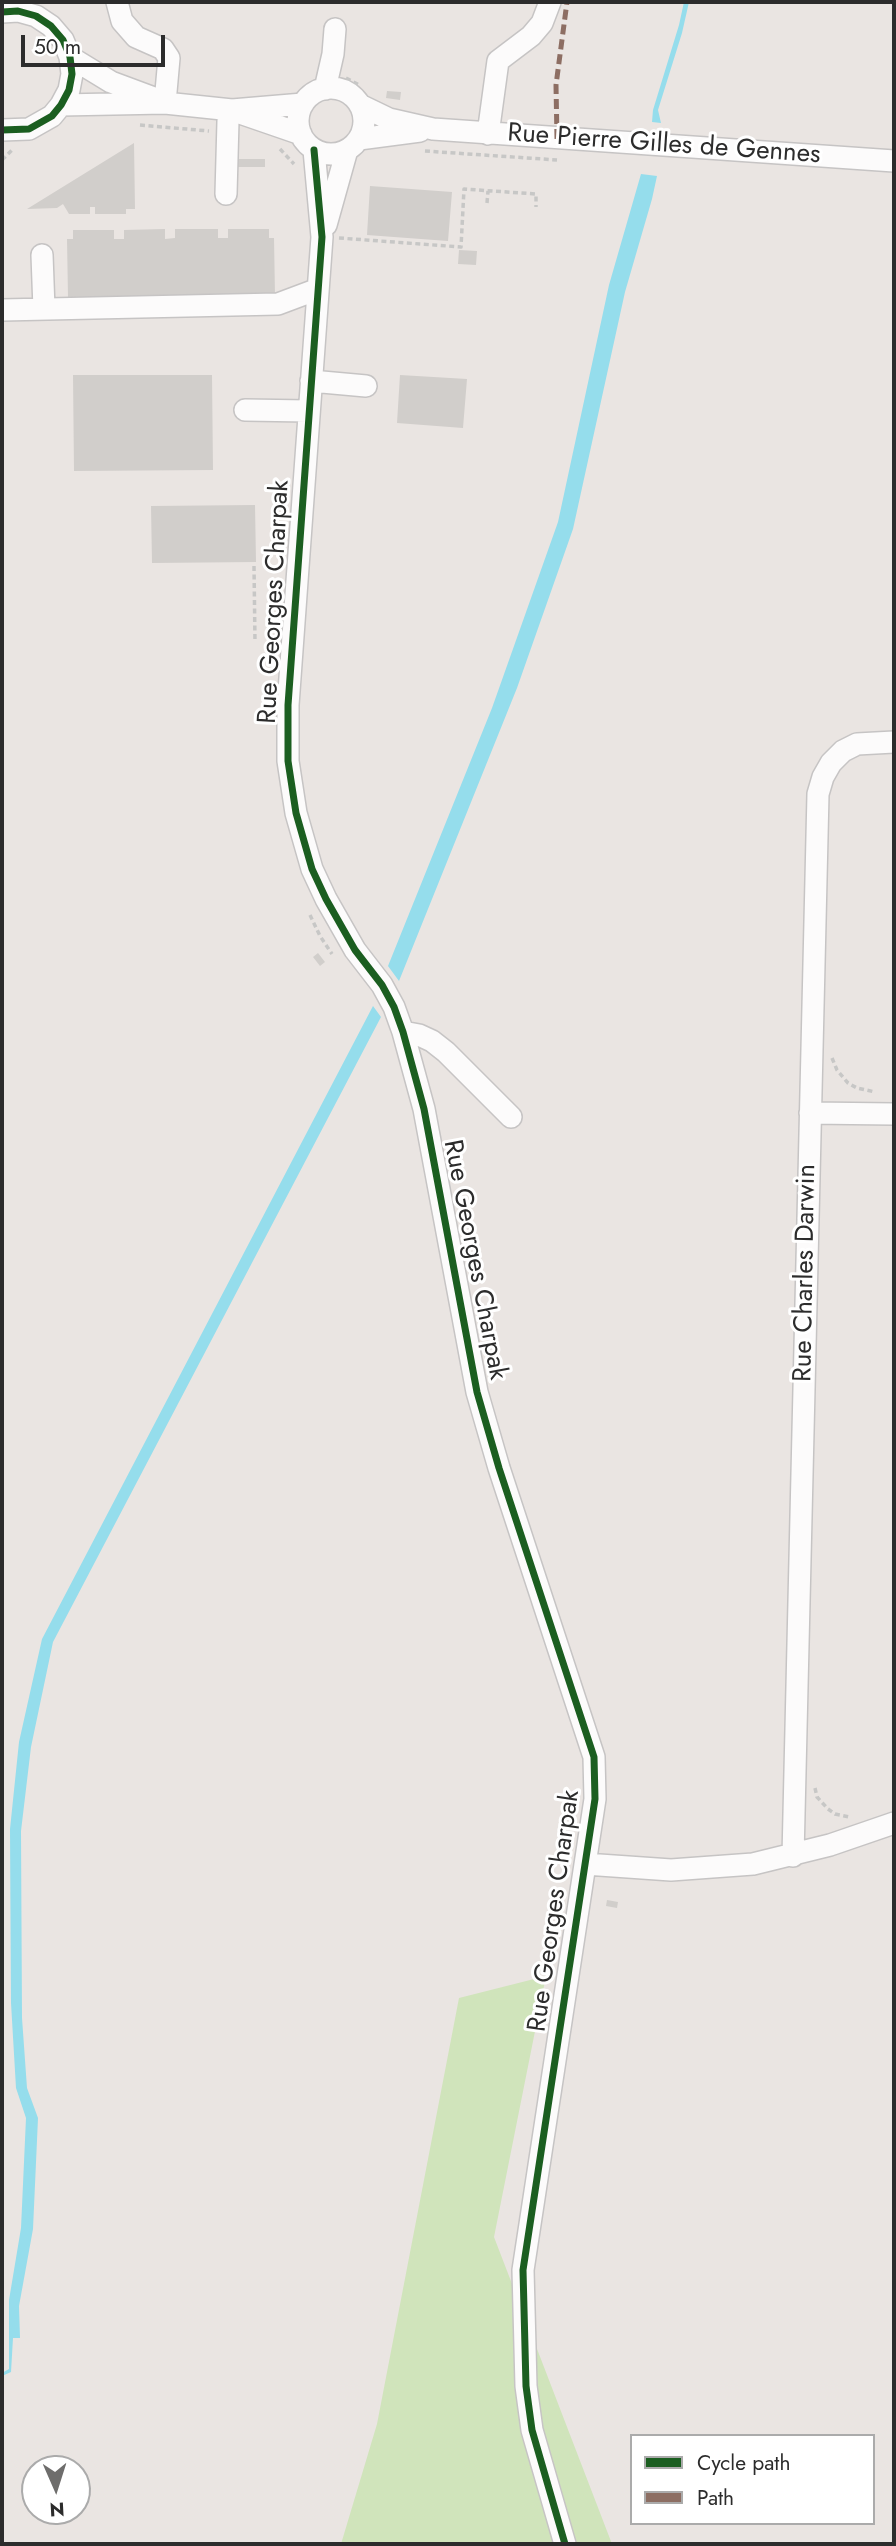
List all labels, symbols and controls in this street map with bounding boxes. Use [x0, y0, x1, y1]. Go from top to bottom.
scale bar [24, 21, 168, 65]
text: 50 m [34, 32, 81, 62]
street label: Rue Pierre Gilles de Gennes [506, 118, 822, 172]
street label: Rue Georges Charpak [253, 479, 297, 725]
street label: Rue Georges Charpak [435, 1137, 513, 1383]
street label: Rue Charles Darwin [789, 1164, 823, 1382]
street label: Rue Georges Charpak [523, 1788, 587, 2034]
legend [630, 2434, 875, 2525]
text: Cycle path [697, 2448, 790, 2478]
north arrow [21, 2455, 91, 2525]
text: Path [697, 2483, 734, 2513]
text: N [49, 2496, 65, 2523]

